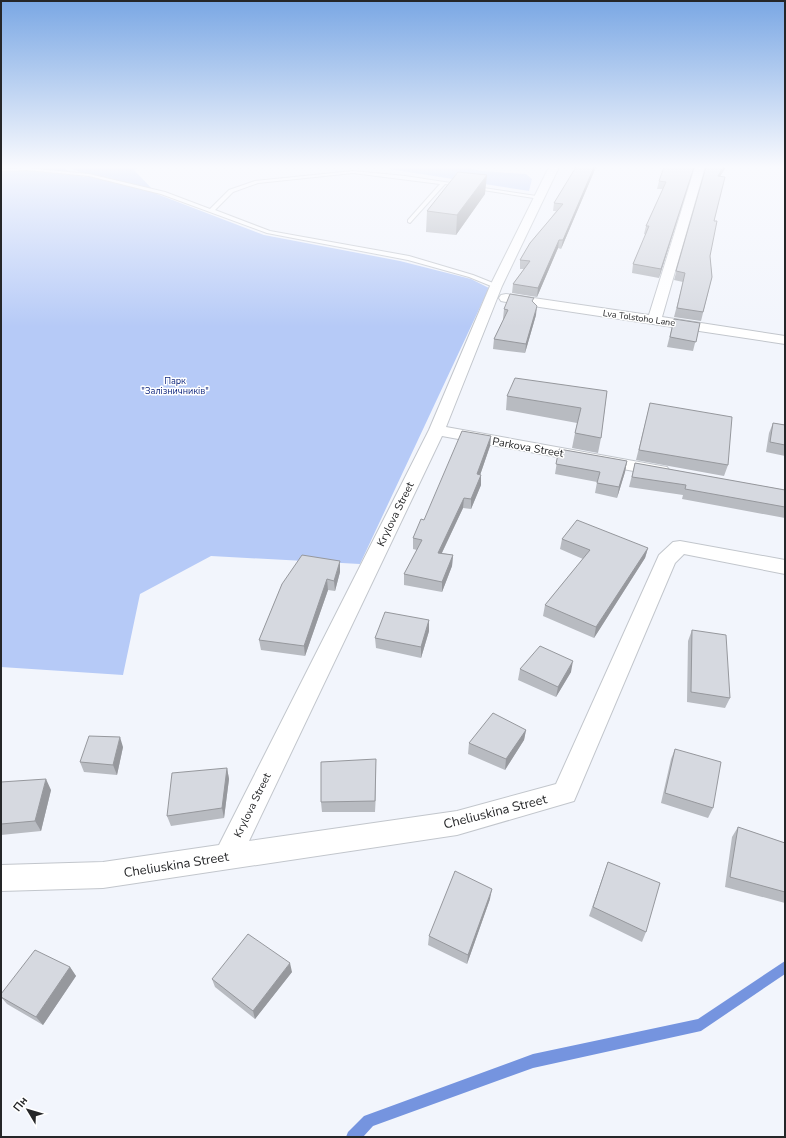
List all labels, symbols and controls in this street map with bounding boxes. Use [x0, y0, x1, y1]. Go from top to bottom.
street label: Lva Tolstoho Lane [602, 307, 676, 329]
park label: Парк "Залізничників" [141, 375, 209, 397]
street label: Parkova Street [491, 434, 565, 461]
street label: Krylova Street [373, 479, 418, 549]
street label: Krylova Street [230, 770, 275, 840]
street label: Cheliuskina Street [442, 790, 549, 834]
street label: Cheliuskina Street [122, 848, 230, 882]
north arrow [8, 1090, 48, 1130]
text: Пн [10, 1094, 31, 1115]

